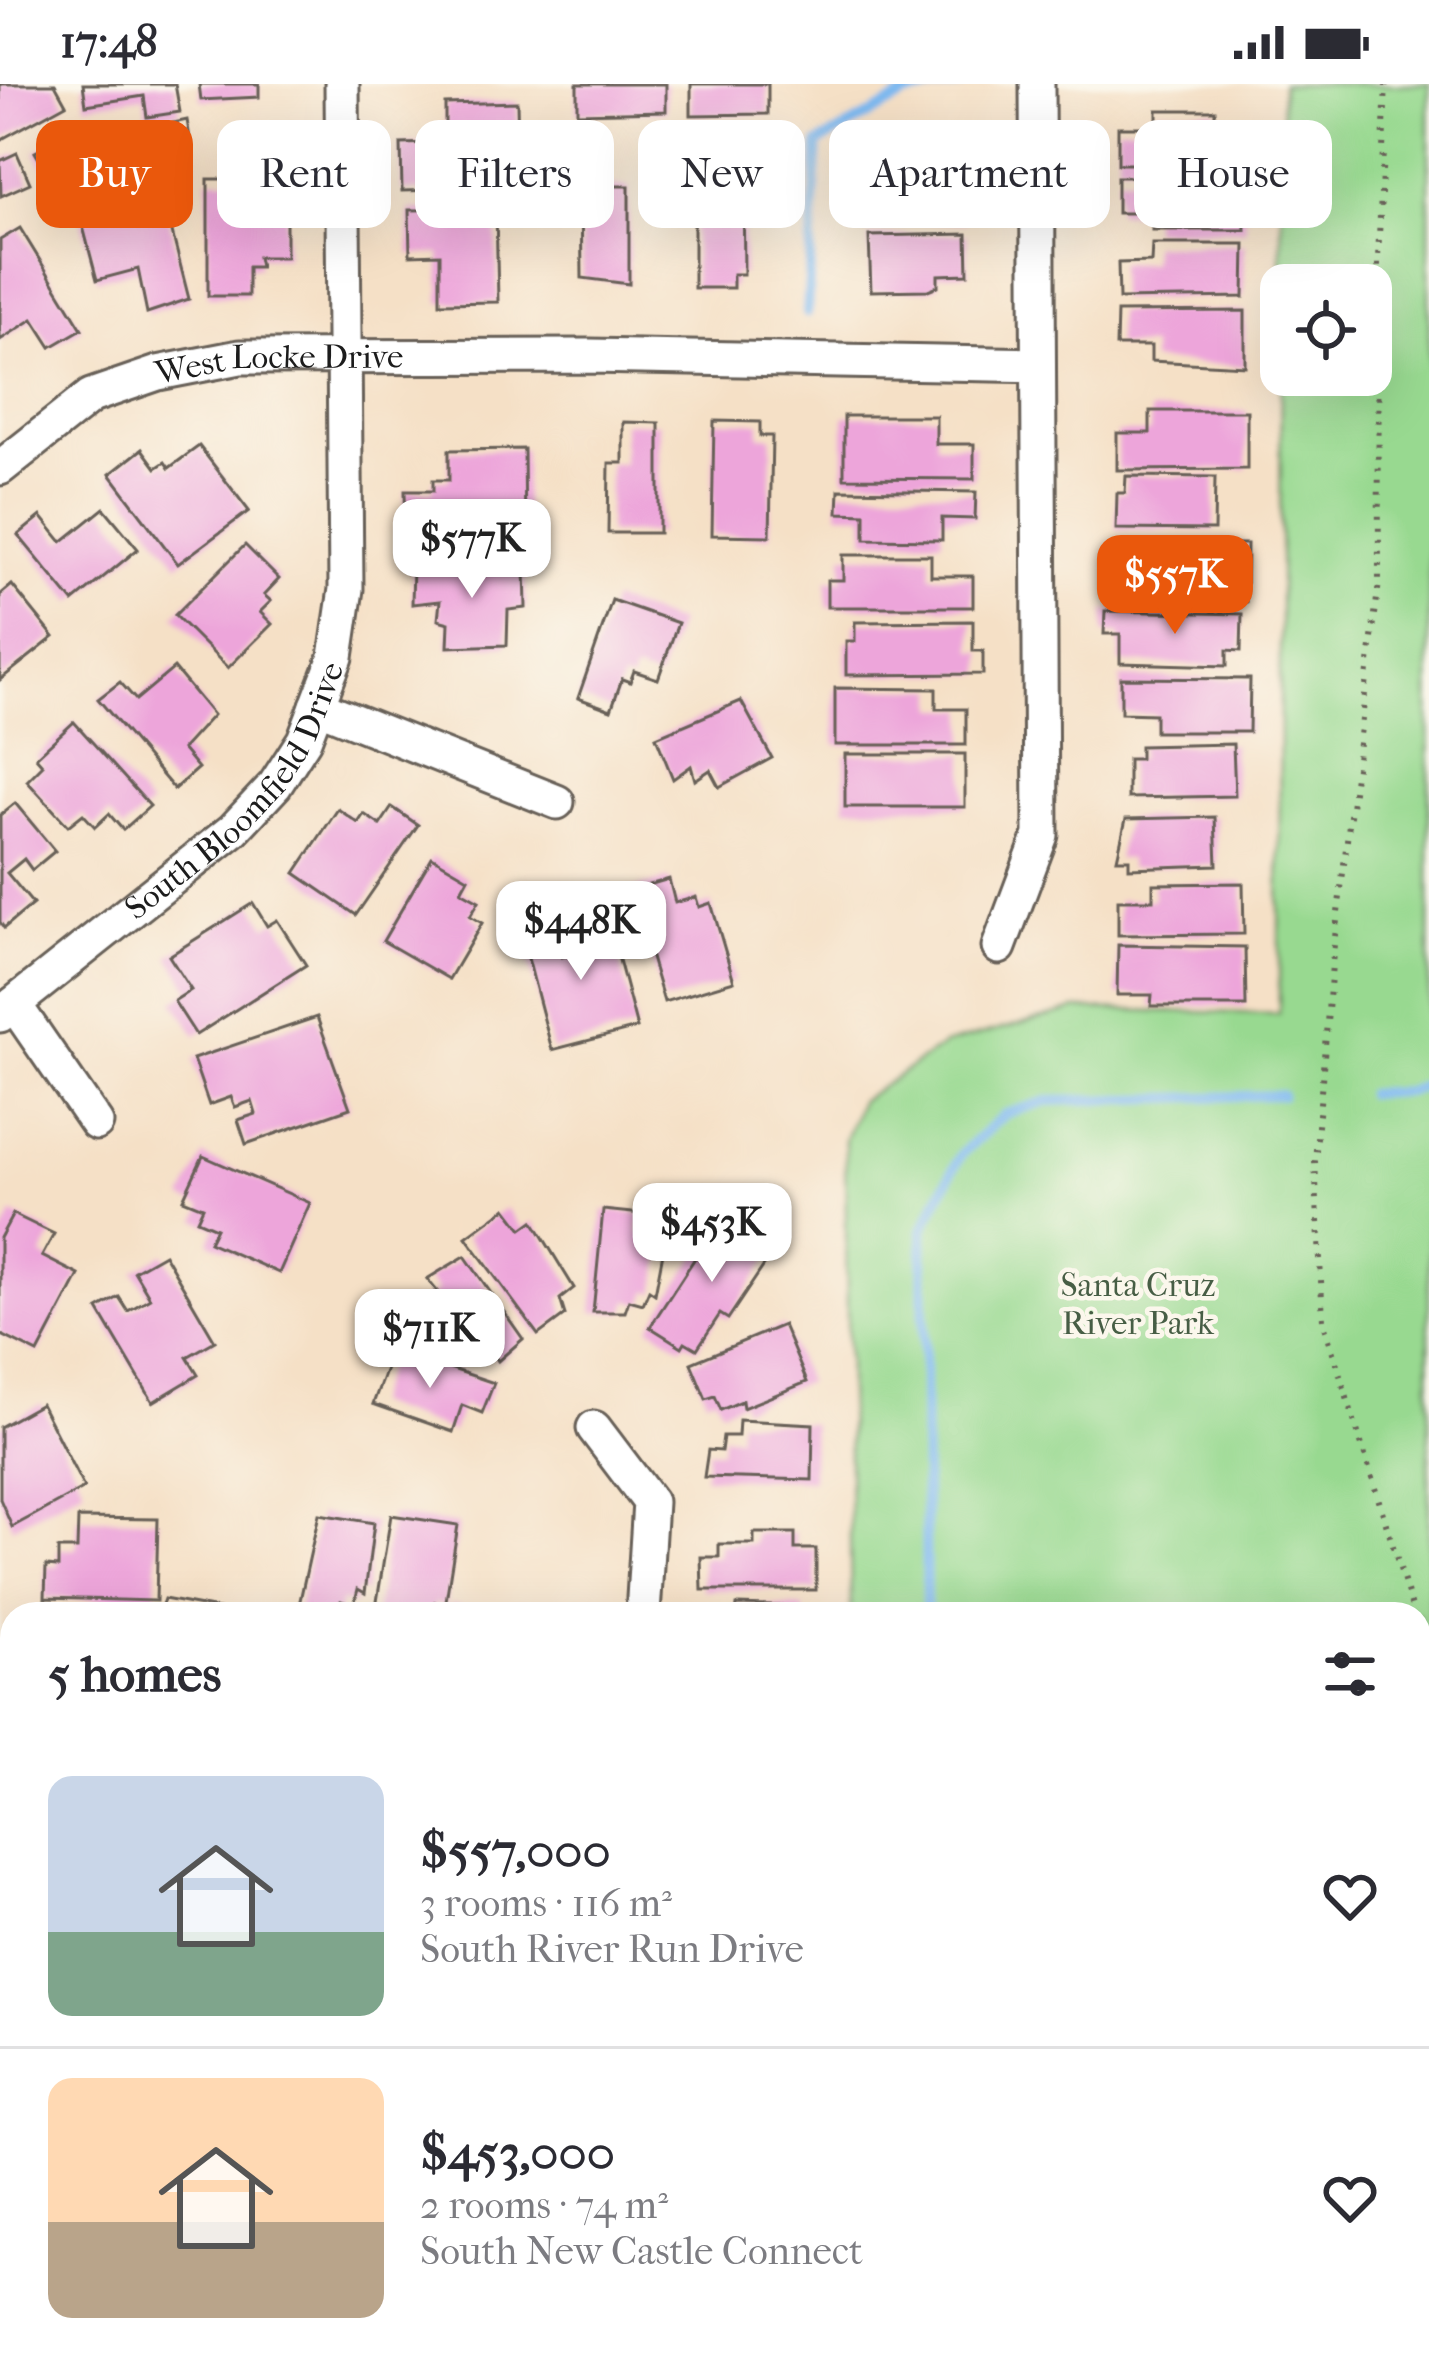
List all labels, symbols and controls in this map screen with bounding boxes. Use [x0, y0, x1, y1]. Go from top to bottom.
text: 17:48 [60, 16, 158, 69]
chip: Buy [36, 120, 193, 228]
chip: Rent [217, 120, 391, 228]
chip: Filters [415, 120, 614, 228]
chip: New [638, 120, 805, 228]
chip: Apartment [829, 120, 1110, 228]
chip: House [1134, 120, 1332, 228]
map controls [1260, 264, 1392, 396]
button: locate [1260, 264, 1392, 396]
street label: West Locke Drive [151, 337, 403, 393]
pin: $577K [388, 499, 556, 601]
text: $577K [420, 515, 524, 561]
pin: $557K [1091, 535, 1259, 637]
text: $557K [1124, 551, 1226, 597]
street label: South Bloomfield Drive [117, 656, 352, 928]
pin: $448K [497, 881, 665, 983]
text: $448K [523, 897, 639, 943]
pin: $453K [628, 1183, 796, 1285]
text: $453K [660, 1199, 764, 1245]
park label: Santa Cruz River Park [1061, 1266, 1215, 1343]
pin: $711K [346, 1289, 514, 1391]
text: $711K [382, 1305, 478, 1351]
icon: filters [1317, 1641, 1383, 1707]
text: 5 homes [48, 1644, 221, 1704]
text: $557,000 [420, 1820, 611, 1880]
icon: home [144, 1824, 288, 1968]
icon: heart [1317, 1863, 1383, 1929]
text: 3 rooms · 116 m² [420, 1880, 672, 1926]
text: South River Run Drive [420, 1926, 804, 1972]
text: $453,000 [420, 2122, 615, 2182]
icon: home [144, 2126, 288, 2270]
icon: heart [1317, 2165, 1383, 2231]
text: 2 rooms · 74 m² [420, 2182, 668, 2228]
text: South New Castle Connect [420, 2228, 863, 2274]

